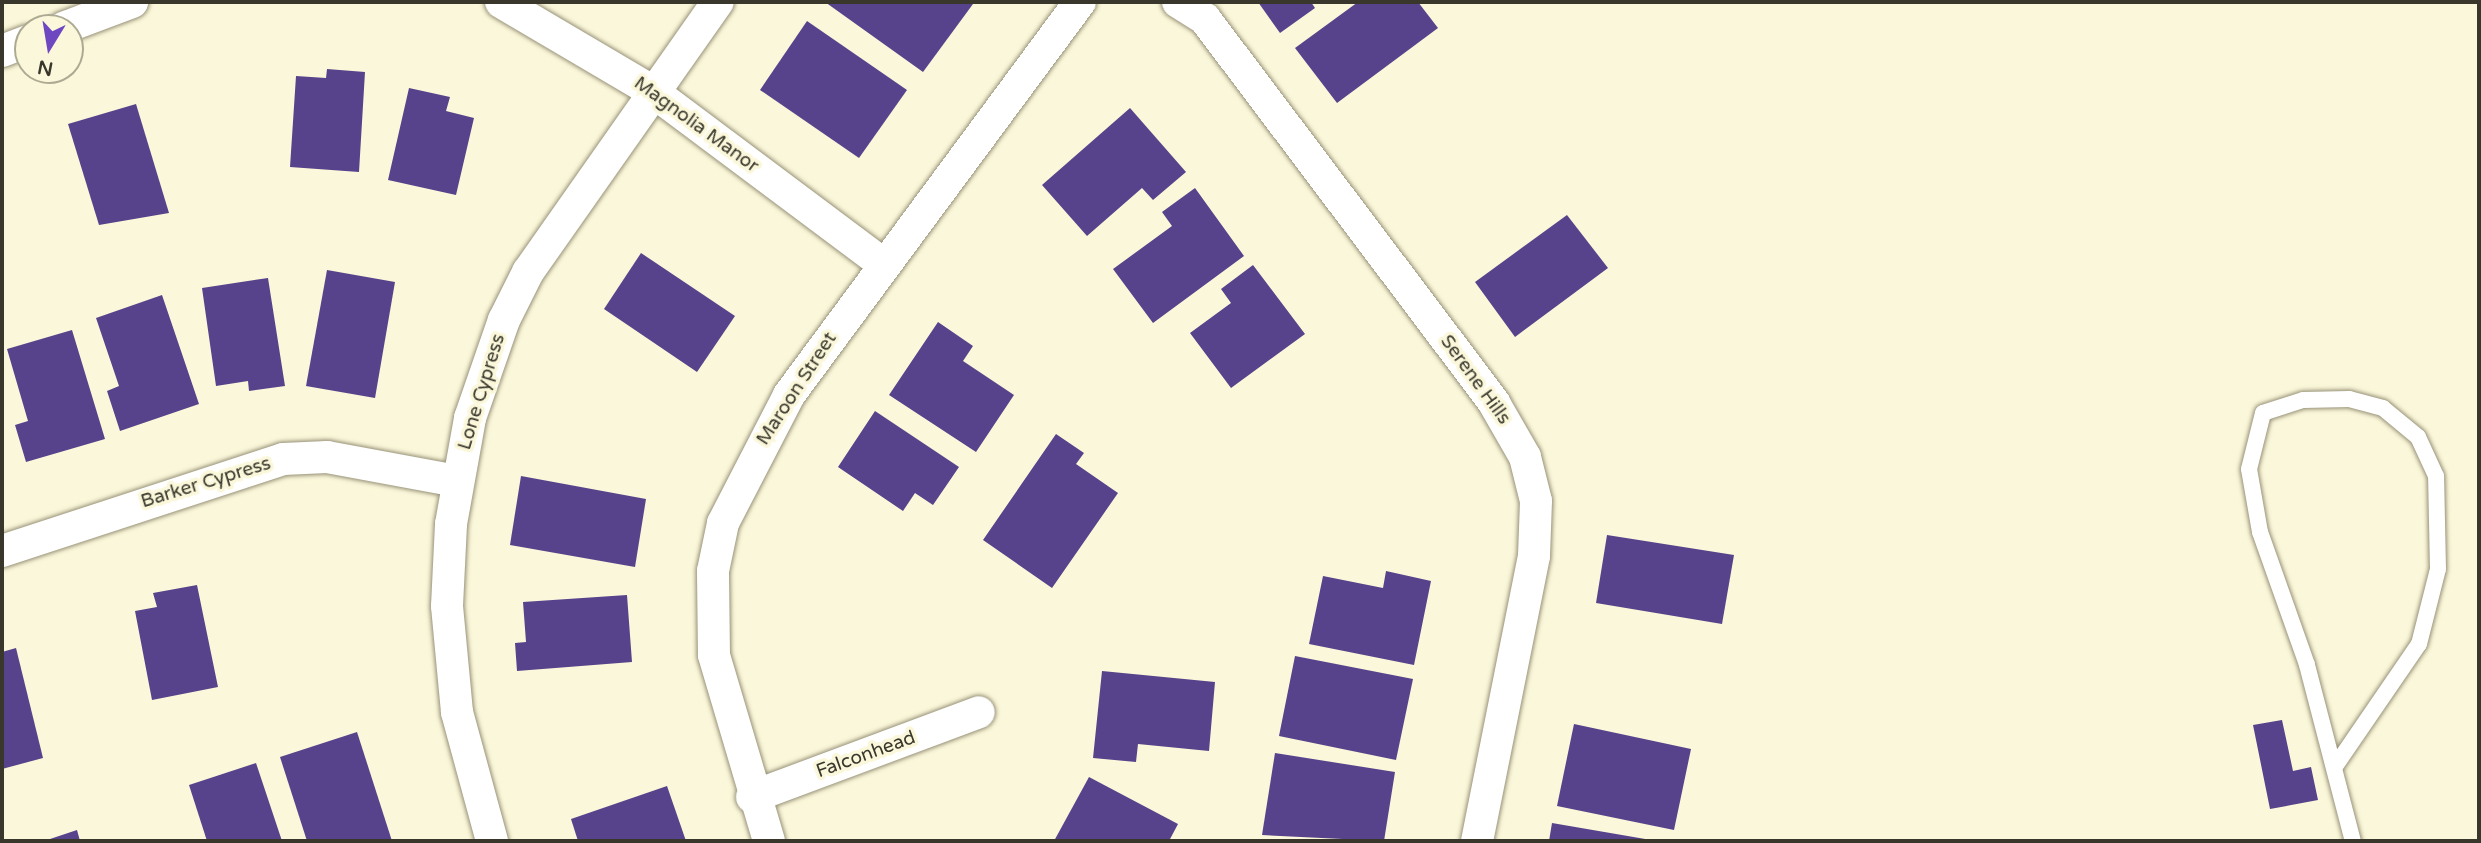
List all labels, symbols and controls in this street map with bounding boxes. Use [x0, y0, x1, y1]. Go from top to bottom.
north arrow [14, 14, 84, 84]
text: N [36, 55, 55, 80]
street label: Magnolia Manor [629, 72, 763, 178]
street label: Maroon Street [752, 328, 842, 450]
street label: Lone Cypress [454, 331, 510, 453]
street label: Serene Hills [1435, 331, 1515, 429]
street label: Barker Cypress [138, 452, 274, 514]
street label: Falconhead [813, 727, 919, 783]

